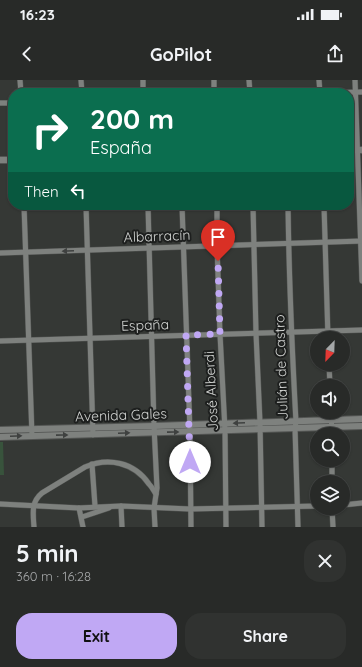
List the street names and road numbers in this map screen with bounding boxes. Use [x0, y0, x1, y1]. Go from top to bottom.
street label: Albarracín [123, 226, 191, 246]
street label: Julián de Castro [270, 314, 292, 420]
street label: España [121, 315, 169, 335]
street label: José Alberdi [200, 351, 222, 431]
street label: Avenida Gales [75, 404, 167, 426]

